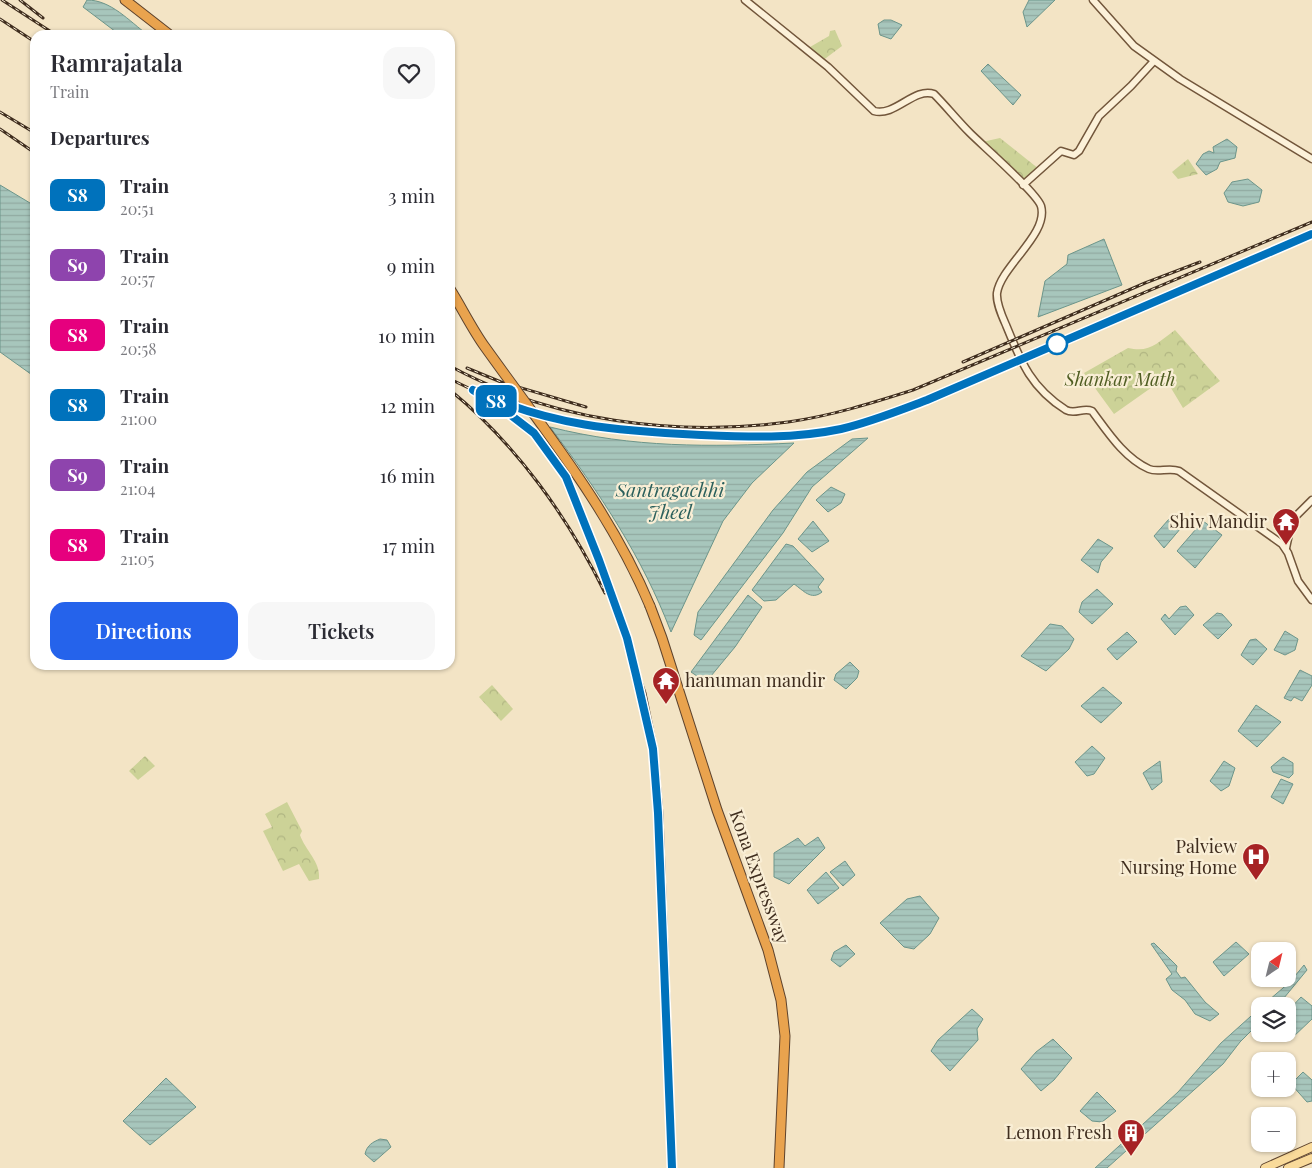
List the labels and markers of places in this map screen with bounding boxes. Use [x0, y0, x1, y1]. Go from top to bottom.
unlabelled marker [1046, 333, 1068, 355]
temple icon: Shiv Mandir [1271, 507, 1301, 546]
place label: Shiv Mandir [1170, 509, 1267, 533]
temple icon: hanuman mandir [651, 666, 681, 705]
place label: hanuman mandir [685, 668, 825, 692]
place label: Palview Nursing Home [1120, 834, 1237, 879]
hospital icon: Palview Nursing Home [1241, 842, 1271, 881]
building icon: Lemon Fresh [1116, 1118, 1146, 1157]
place label: Lemon Fresh [1006, 1120, 1112, 1144]

